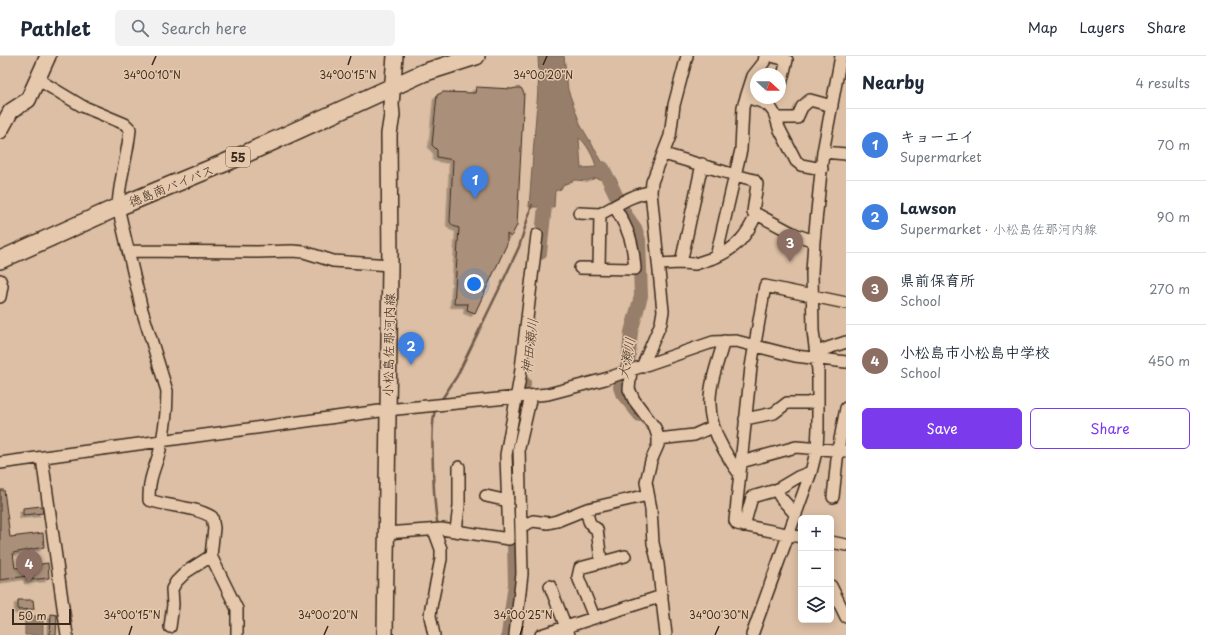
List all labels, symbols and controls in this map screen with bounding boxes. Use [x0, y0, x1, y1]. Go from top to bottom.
search box [115, 10, 395, 46]
text: Pathlet [20, 14, 91, 42]
text: Search here [161, 16, 247, 39]
icon: search [129, 17, 151, 39]
text: Map [1028, 17, 1058, 38]
text: Layers [1080, 17, 1125, 38]
text: Share [1147, 17, 1186, 38]
text: 34°00'10"N [123, 67, 181, 82]
text: 34°00'15"N [320, 67, 377, 82]
text: 34°00'20"N [513, 67, 573, 82]
north arrow [750, 68, 786, 104]
text: Nearby [862, 69, 924, 95]
text: 4 results [1136, 73, 1190, 92]
text: キョーエイ [900, 124, 974, 147]
text: 1 [872, 135, 878, 154]
text: 70 m [1157, 135, 1190, 154]
road number: 55 [226, 147, 250, 167]
text: Supermarket [900, 147, 982, 166]
street label: 徳島南バイパス [125, 159, 217, 211]
pin: 1 [462, 166, 488, 199]
text: Lawson [900, 196, 957, 219]
text: 2 [870, 207, 880, 226]
text: 90 m [1157, 207, 1190, 226]
text: Supermarket · 小松島佐那河内線 [900, 219, 1097, 238]
pin: 3 [777, 229, 803, 262]
text: 県前保育所 [900, 268, 975, 291]
your location [464, 274, 484, 294]
text: 3 [871, 279, 879, 298]
text: 270 m [1149, 279, 1190, 298]
text: School [900, 291, 941, 310]
street label: 小松島佐那河内線 [378, 292, 398, 397]
water label: 神田瀬川 [515, 317, 543, 375]
pin: 2 [398, 332, 424, 365]
water label: 大瀬川 [612, 335, 640, 381]
text: 小松島市小松島中学校 [900, 340, 1050, 363]
text: 4 [871, 351, 879, 370]
text: 450 m [1148, 351, 1190, 370]
text: School [900, 363, 941, 382]
button: Save [862, 408, 1022, 449]
button: Share [1030, 408, 1190, 449]
map controls [798, 515, 834, 623]
button: + [798, 515, 834, 551]
pin: 4 [16, 550, 42, 583]
button: − [798, 551, 834, 587]
button: layers [798, 587, 834, 623]
scale bar [12, 607, 71, 626]
text: 50 m [18, 607, 47, 624]
text: 34°00'15"N [104, 607, 161, 622]
text: 34°00'20"N [298, 607, 358, 622]
text: 34°00'25"N [493, 607, 553, 622]
text: 34°00'30"N [689, 607, 749, 622]

